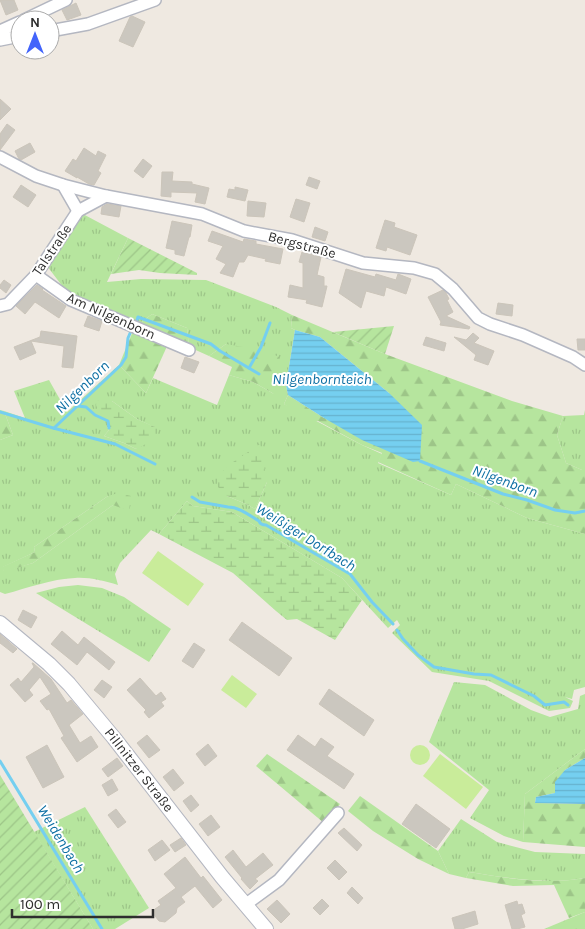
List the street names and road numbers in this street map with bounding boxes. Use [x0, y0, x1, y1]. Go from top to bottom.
street label: Talstraße [29, 221, 75, 279]
street label: Bergstraße [266, 228, 338, 262]
street label: Am Nilgenborn [64, 289, 158, 343]
street label: Pillnitzer Straße [101, 725, 177, 815]

